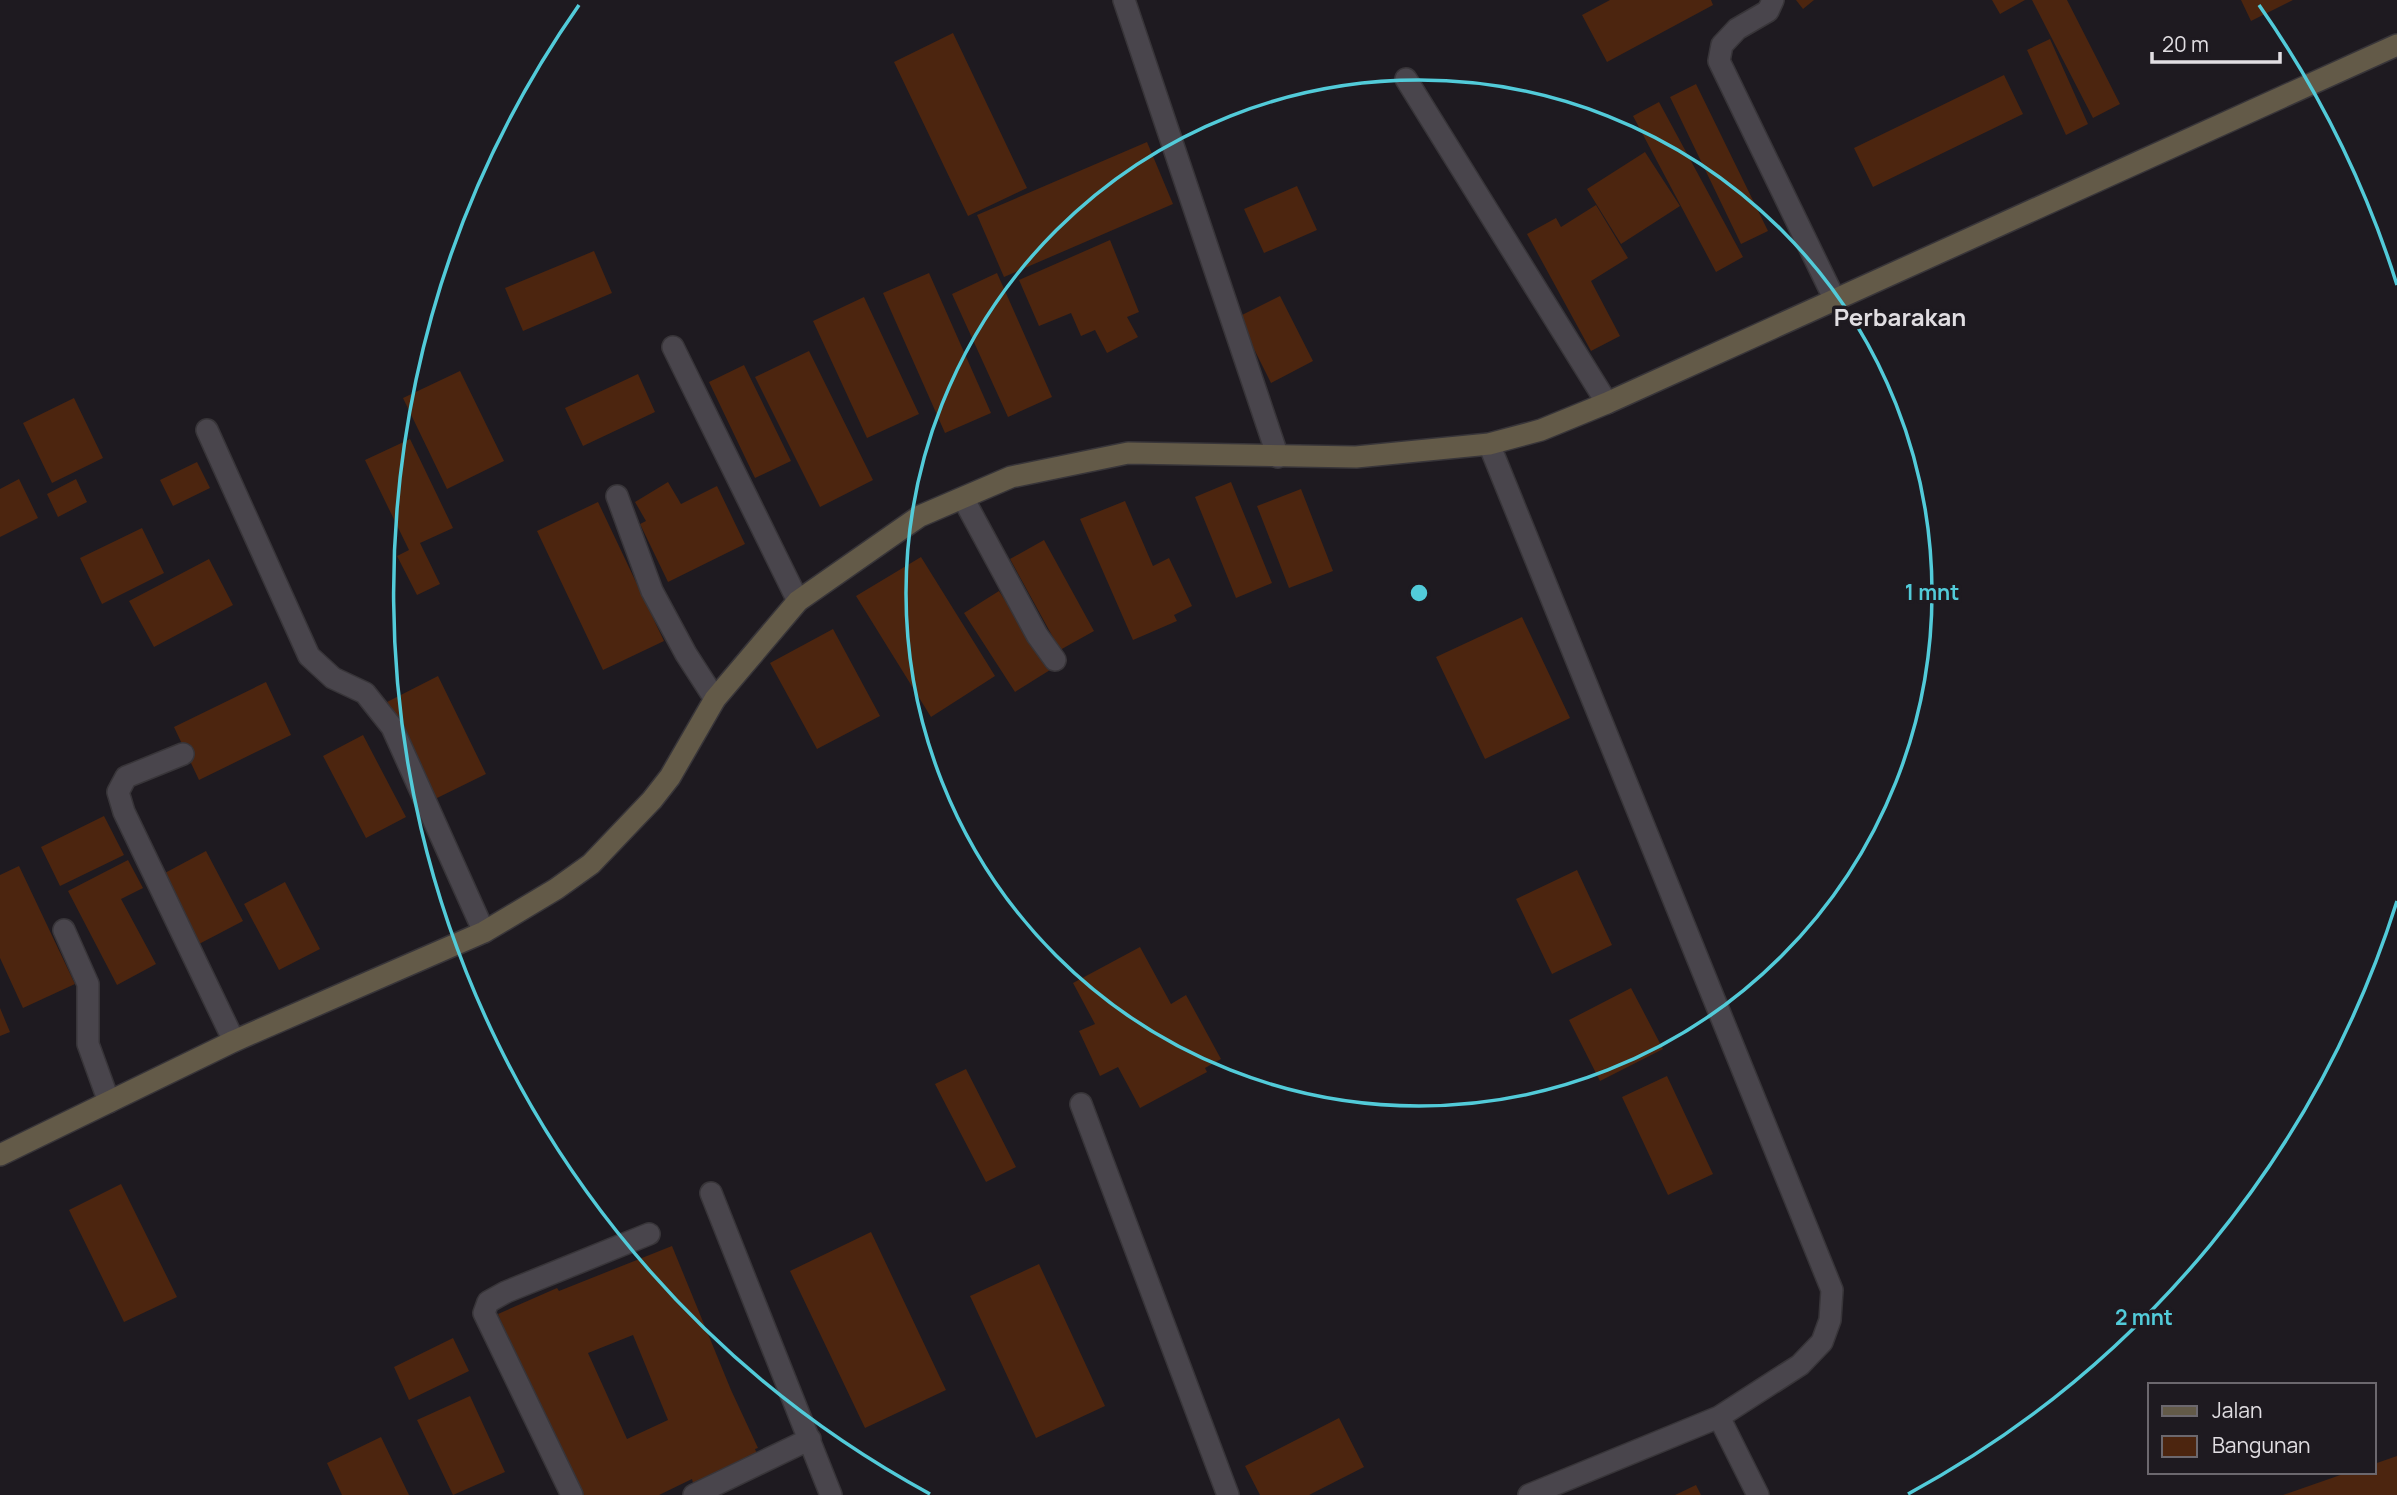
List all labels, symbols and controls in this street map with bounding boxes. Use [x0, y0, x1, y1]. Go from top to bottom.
scale bar [2152, 21, 2280, 65]
text: 20 m [2162, 30, 2209, 58]
district label: Perbarakan [1834, 300, 1966, 333]
text: 1 mnt [1905, 578, 1959, 606]
centre of rings [1407, 581, 1431, 605]
text: 2 mnt [2115, 1303, 2173, 1331]
legend [2148, 1383, 2376, 1474]
text: Jalan [2212, 1396, 2262, 1424]
text: Bangunan [2212, 1431, 2311, 1459]

